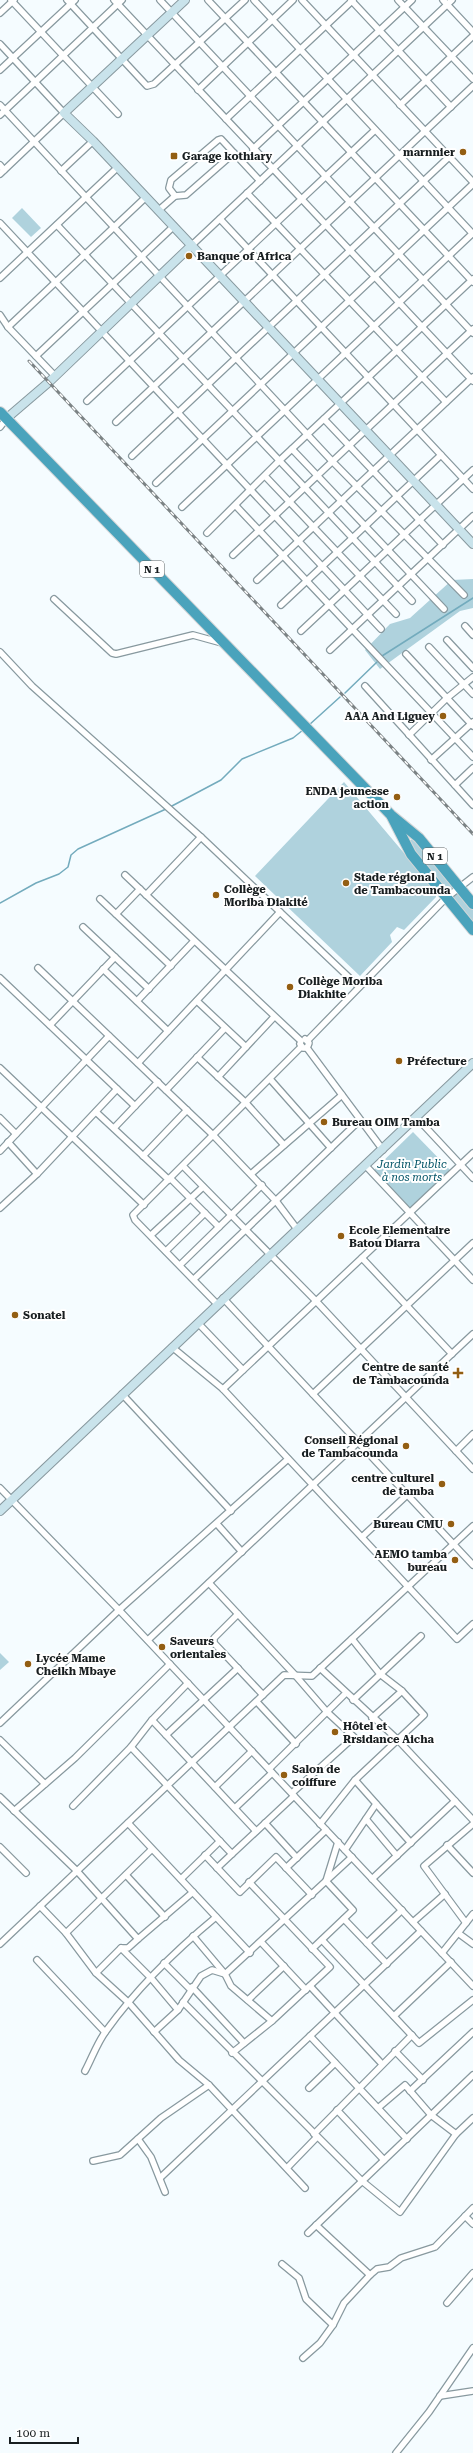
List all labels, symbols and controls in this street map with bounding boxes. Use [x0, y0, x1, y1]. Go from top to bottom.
place label: marnnier [403, 146, 455, 159]
marker: marnnier [458, 147, 468, 157]
place label: Garage kothiary [182, 150, 273, 163]
marker: Garage kothiary [169, 151, 179, 161]
place label: Banque of Africa [197, 250, 292, 263]
marker: Banque of Africa [184, 251, 194, 261]
road number: N 1 [140, 561, 164, 577]
place label: AAA And Liguey [345, 710, 435, 723]
marker: AAA And Liguey [438, 711, 448, 721]
place label: ENDA jeunesse action [305, 785, 390, 811]
marker: ENDA jeunesse action [392, 792, 402, 802]
road number: N 1 [423, 848, 447, 864]
place label: Stade régional de Tambacounda [354, 871, 451, 897]
marker: Stade régional de Tambacounda [341, 878, 351, 888]
place label: Collège Moriba Diakité [224, 883, 308, 909]
marker: Collège Moriba Diakité [211, 890, 221, 900]
place label: Collège Moriba Diakhite [298, 975, 383, 1001]
marker: Collège Moriba Diakhite [285, 982, 295, 992]
place label: Préfecture [407, 1055, 467, 1068]
marker: Préfecture [394, 1056, 404, 1066]
place label: Bureau OIM Tamba [332, 1116, 440, 1129]
marker: Bureau OIM Tamba [319, 1117, 329, 1127]
park label: Jardin Public à nos morts [376, 1158, 447, 1184]
place label: Ecole Elementaire Batou Diarra [349, 1224, 451, 1250]
marker: Ecole Elementaire Batou Diarra [336, 1231, 346, 1241]
place label: Sonatel [23, 1309, 66, 1322]
marker: Sonatel [10, 1310, 20, 1320]
place label: Centre de santé de Tambacounda [352, 1361, 450, 1387]
marker: Centre de santé de Tambacounda [452, 1367, 464, 1379]
place label: Conseil Régional de Tambacounda [301, 1434, 399, 1460]
marker: Conseil Régional de Tambacounda [401, 1441, 411, 1451]
place label: centre culturel de tamba [351, 1472, 435, 1498]
marker: centre culturel de tamba [437, 1479, 447, 1489]
place label: Bureau CMU [373, 1518, 444, 1531]
marker: Bureau CMU [446, 1519, 456, 1529]
place label: AEMO tamba bureau [374, 1548, 448, 1574]
marker: AEMO tamba bureau [450, 1555, 460, 1565]
place label: Saveurs orientales [170, 1635, 227, 1661]
marker: Saveurs orientales [157, 1642, 167, 1652]
place label: Lycée Mame Cheikh Mbaye [36, 1652, 116, 1678]
marker: Lycée Mame Cheikh Mbaye [23, 1659, 33, 1669]
place label: Hôtel et Rrsidance Aicha [343, 1720, 435, 1746]
marker: Hôtel et Rrsidance Aicha [330, 1727, 340, 1737]
place label: Salon de coiffure [292, 1763, 341, 1789]
marker: Salon de coiffure [279, 1770, 289, 1780]
scale bar [10, 2419, 78, 2445]
text: 100 m [16, 2426, 50, 2440]

